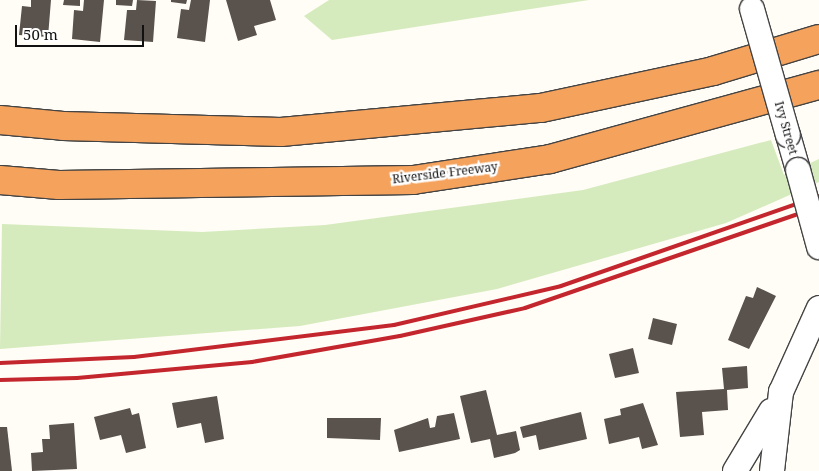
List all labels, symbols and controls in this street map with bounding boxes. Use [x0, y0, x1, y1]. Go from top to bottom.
scale bar [18, 15, 146, 47]
text: 50 m [23, 24, 58, 44]
street label: Ivy Street [772, 100, 800, 156]
street label: Riverside Freeway [391, 159, 499, 187]

